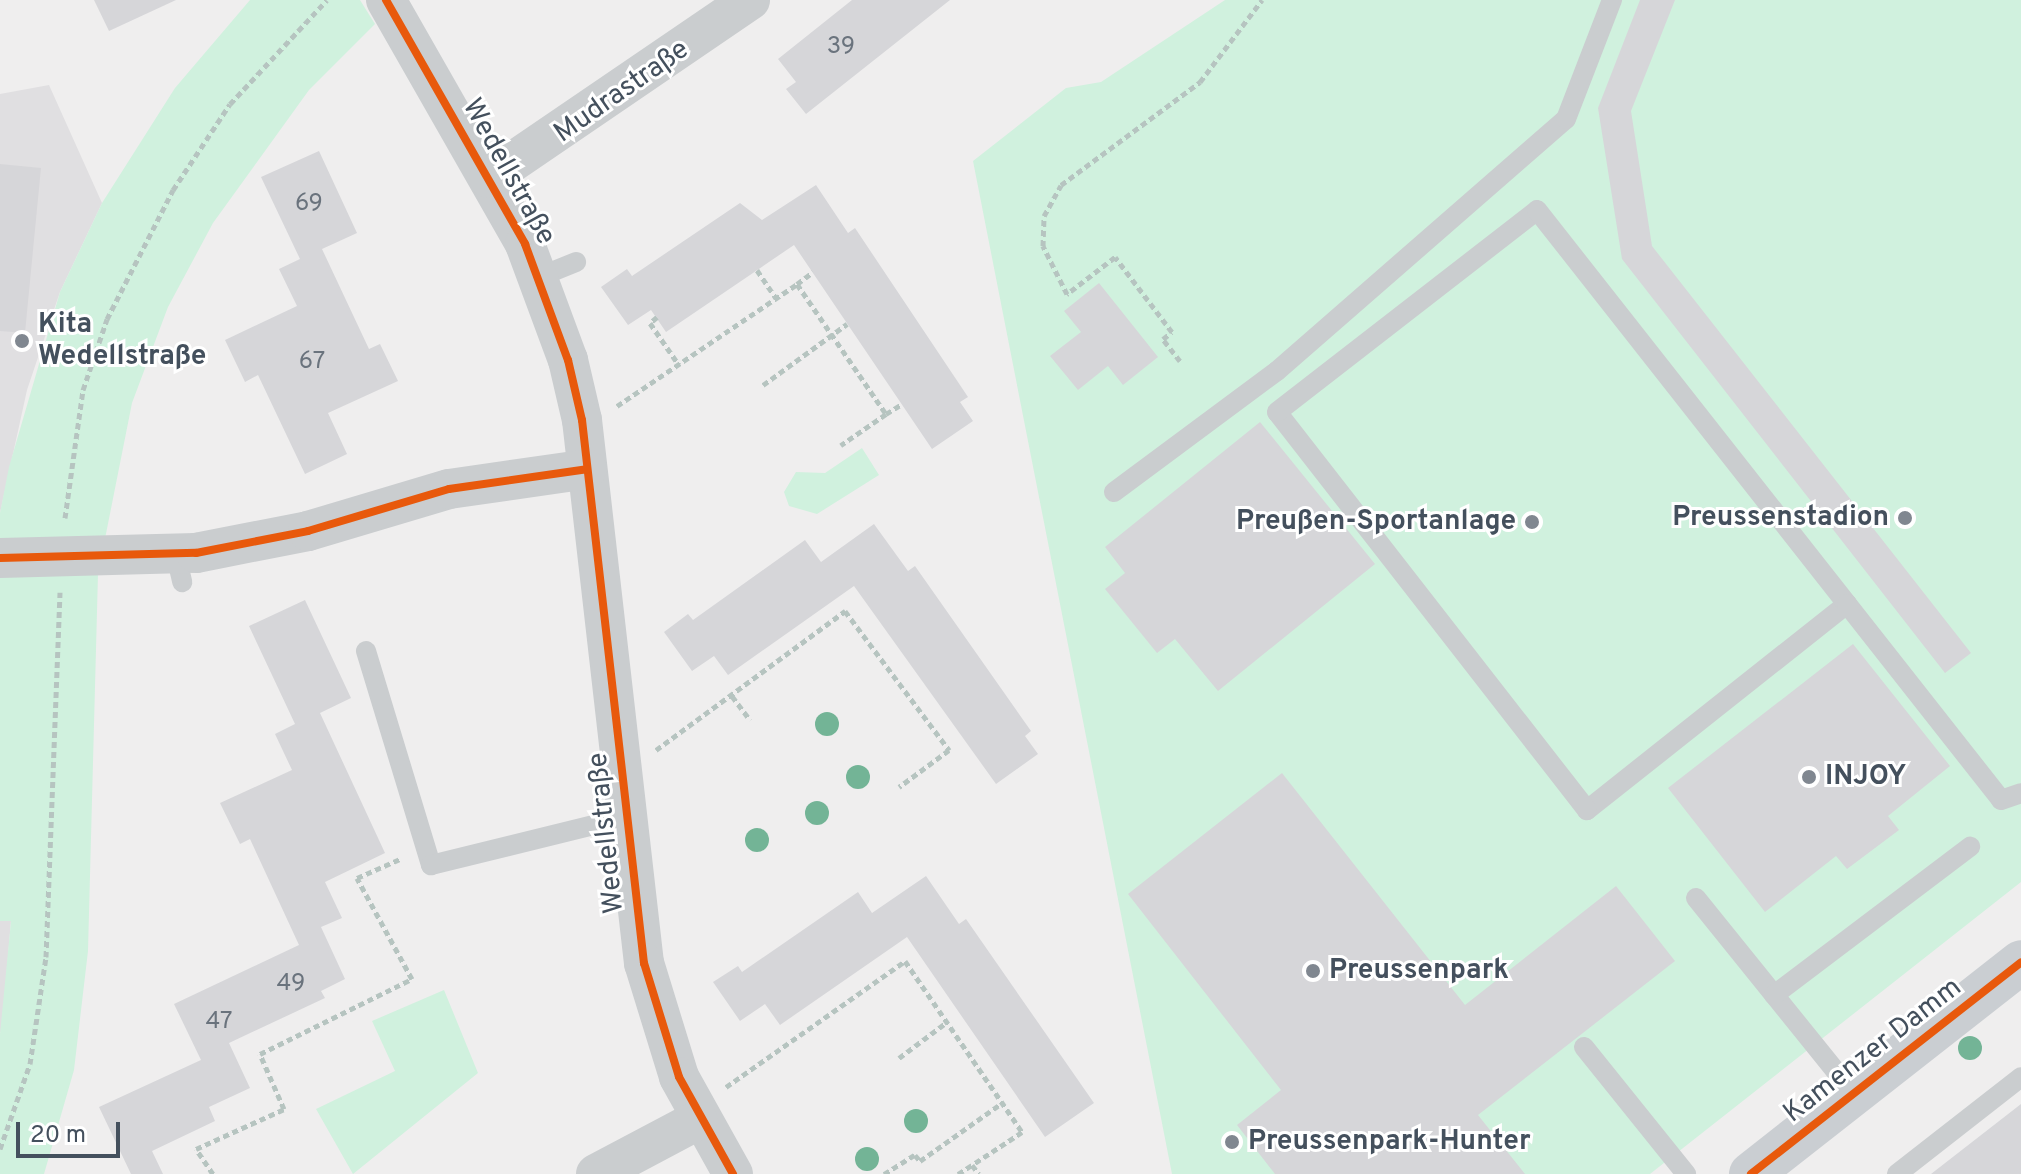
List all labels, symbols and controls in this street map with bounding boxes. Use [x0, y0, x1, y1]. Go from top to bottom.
street label: Mudrastraße [548, 33, 696, 151]
house number: 39 [827, 34, 855, 62]
street label: Wedellstraße [454, 93, 562, 251]
house number: 69 [295, 191, 323, 219]
place label: Kita Wedellstraße [38, 308, 206, 374]
marker: Kita Wedellstraße [13, 332, 31, 350]
house number: 67 [299, 349, 325, 377]
place label: Preussenstadion [1672, 501, 1889, 535]
place label: Preußen-Sportanlage [1236, 505, 1516, 539]
marker: Preussenstadion [1896, 509, 1914, 527]
marker: Preußen-Sportanlage [1523, 513, 1541, 531]
street label: Wedellstraße [582, 751, 632, 915]
place label: INJOY [1825, 760, 1906, 794]
marker: INJOY [1800, 768, 1818, 786]
place label: Preussenpark [1329, 954, 1509, 988]
marker: Preussenpark [1304, 962, 1322, 980]
house number: 49 [277, 971, 305, 999]
street label: Kamenzer Damm [1777, 971, 1969, 1131]
house number: 47 [205, 1009, 233, 1037]
scale bar [20, 1106, 124, 1156]
text: 20 m [30, 1121, 86, 1151]
place label: Preussenpark-Hunter [1248, 1125, 1531, 1159]
marker: Preussenpark-Hunter [1223, 1133, 1241, 1151]

